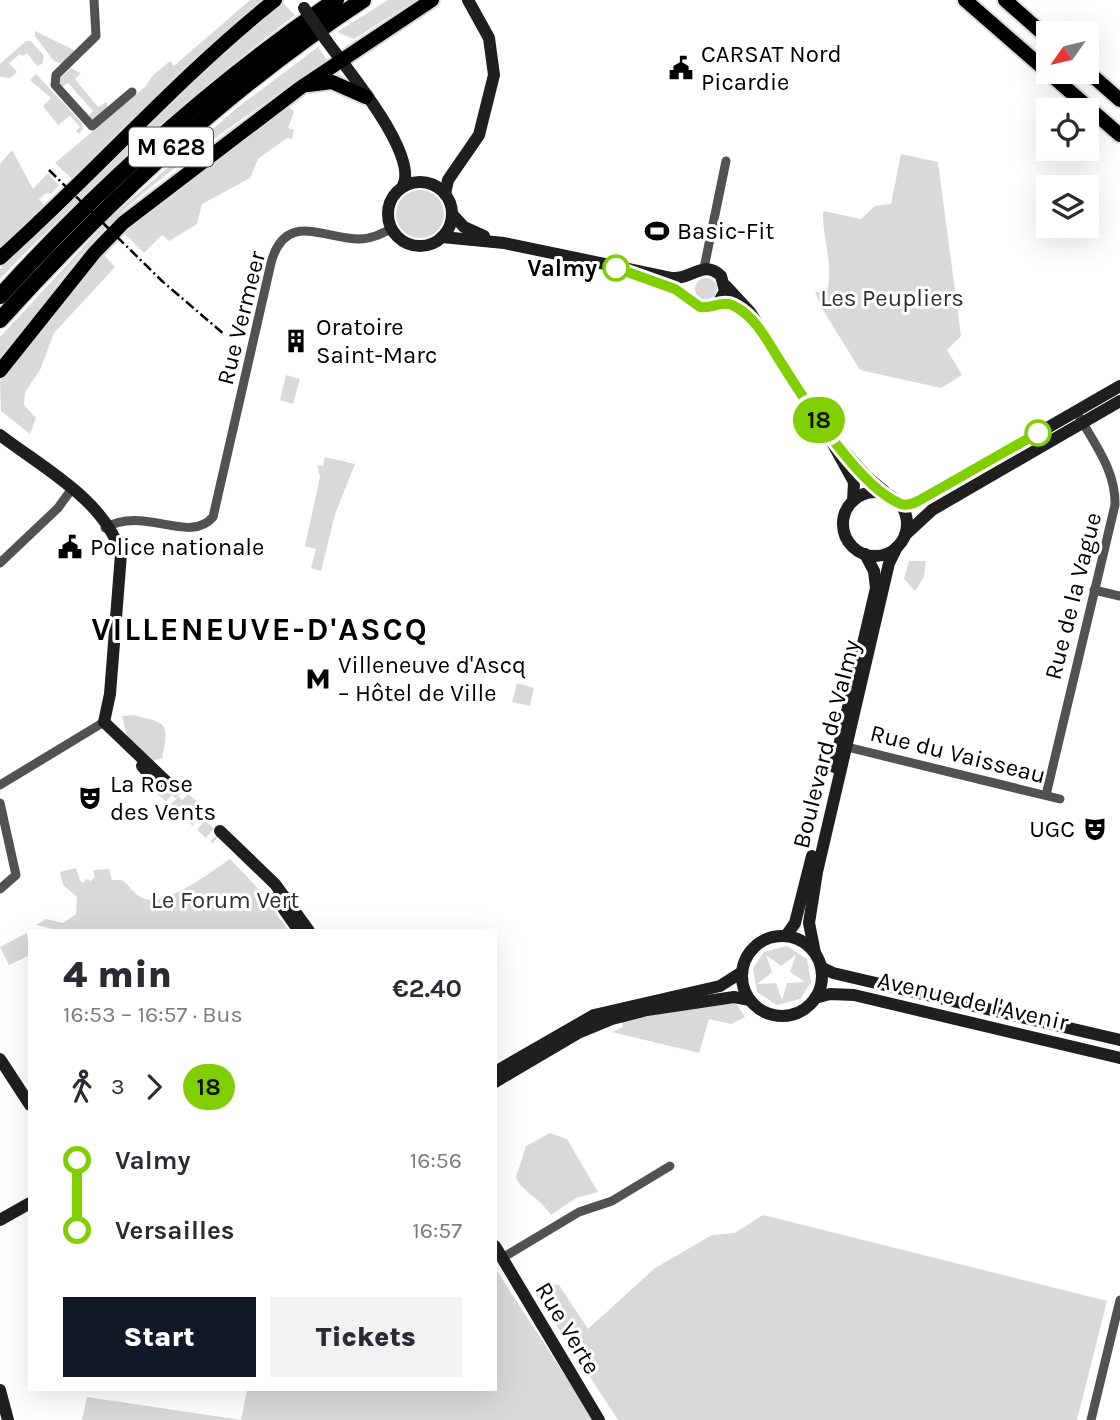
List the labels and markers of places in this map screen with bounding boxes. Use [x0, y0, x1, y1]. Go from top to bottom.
place label: CARSAT Nord Picardie [701, 40, 842, 96]
public building icon: CARSAT Nord Picardie [667, 54, 695, 82]
sports icon: Basic-Fit [643, 217, 671, 245]
place label: Basic-Fit [677, 217, 774, 245]
place label: Valmy [527, 254, 597, 282]
marker: Valmy [603, 255, 629, 281]
place label: Oratoire Saint-Marc [316, 313, 437, 369]
building icon: Oratoire Saint-Marc [282, 327, 310, 355]
unlabelled marker [1025, 420, 1051, 446]
public building icon: Police nationale [56, 533, 84, 561]
place label: Police nationale [90, 533, 264, 561]
place label: Villeneuve d'Ascq – Hôtel de Ville [338, 651, 526, 707]
metro station icon: Villeneuve d'Ascq – Hôtel de Ville [304, 665, 332, 693]
place label: La Rose des Vents [110, 770, 216, 826]
theatre icon: La Rose des Vents [76, 784, 104, 812]
place label: UGC [1029, 815, 1075, 843]
theatre icon: UGC [1081, 815, 1109, 843]

